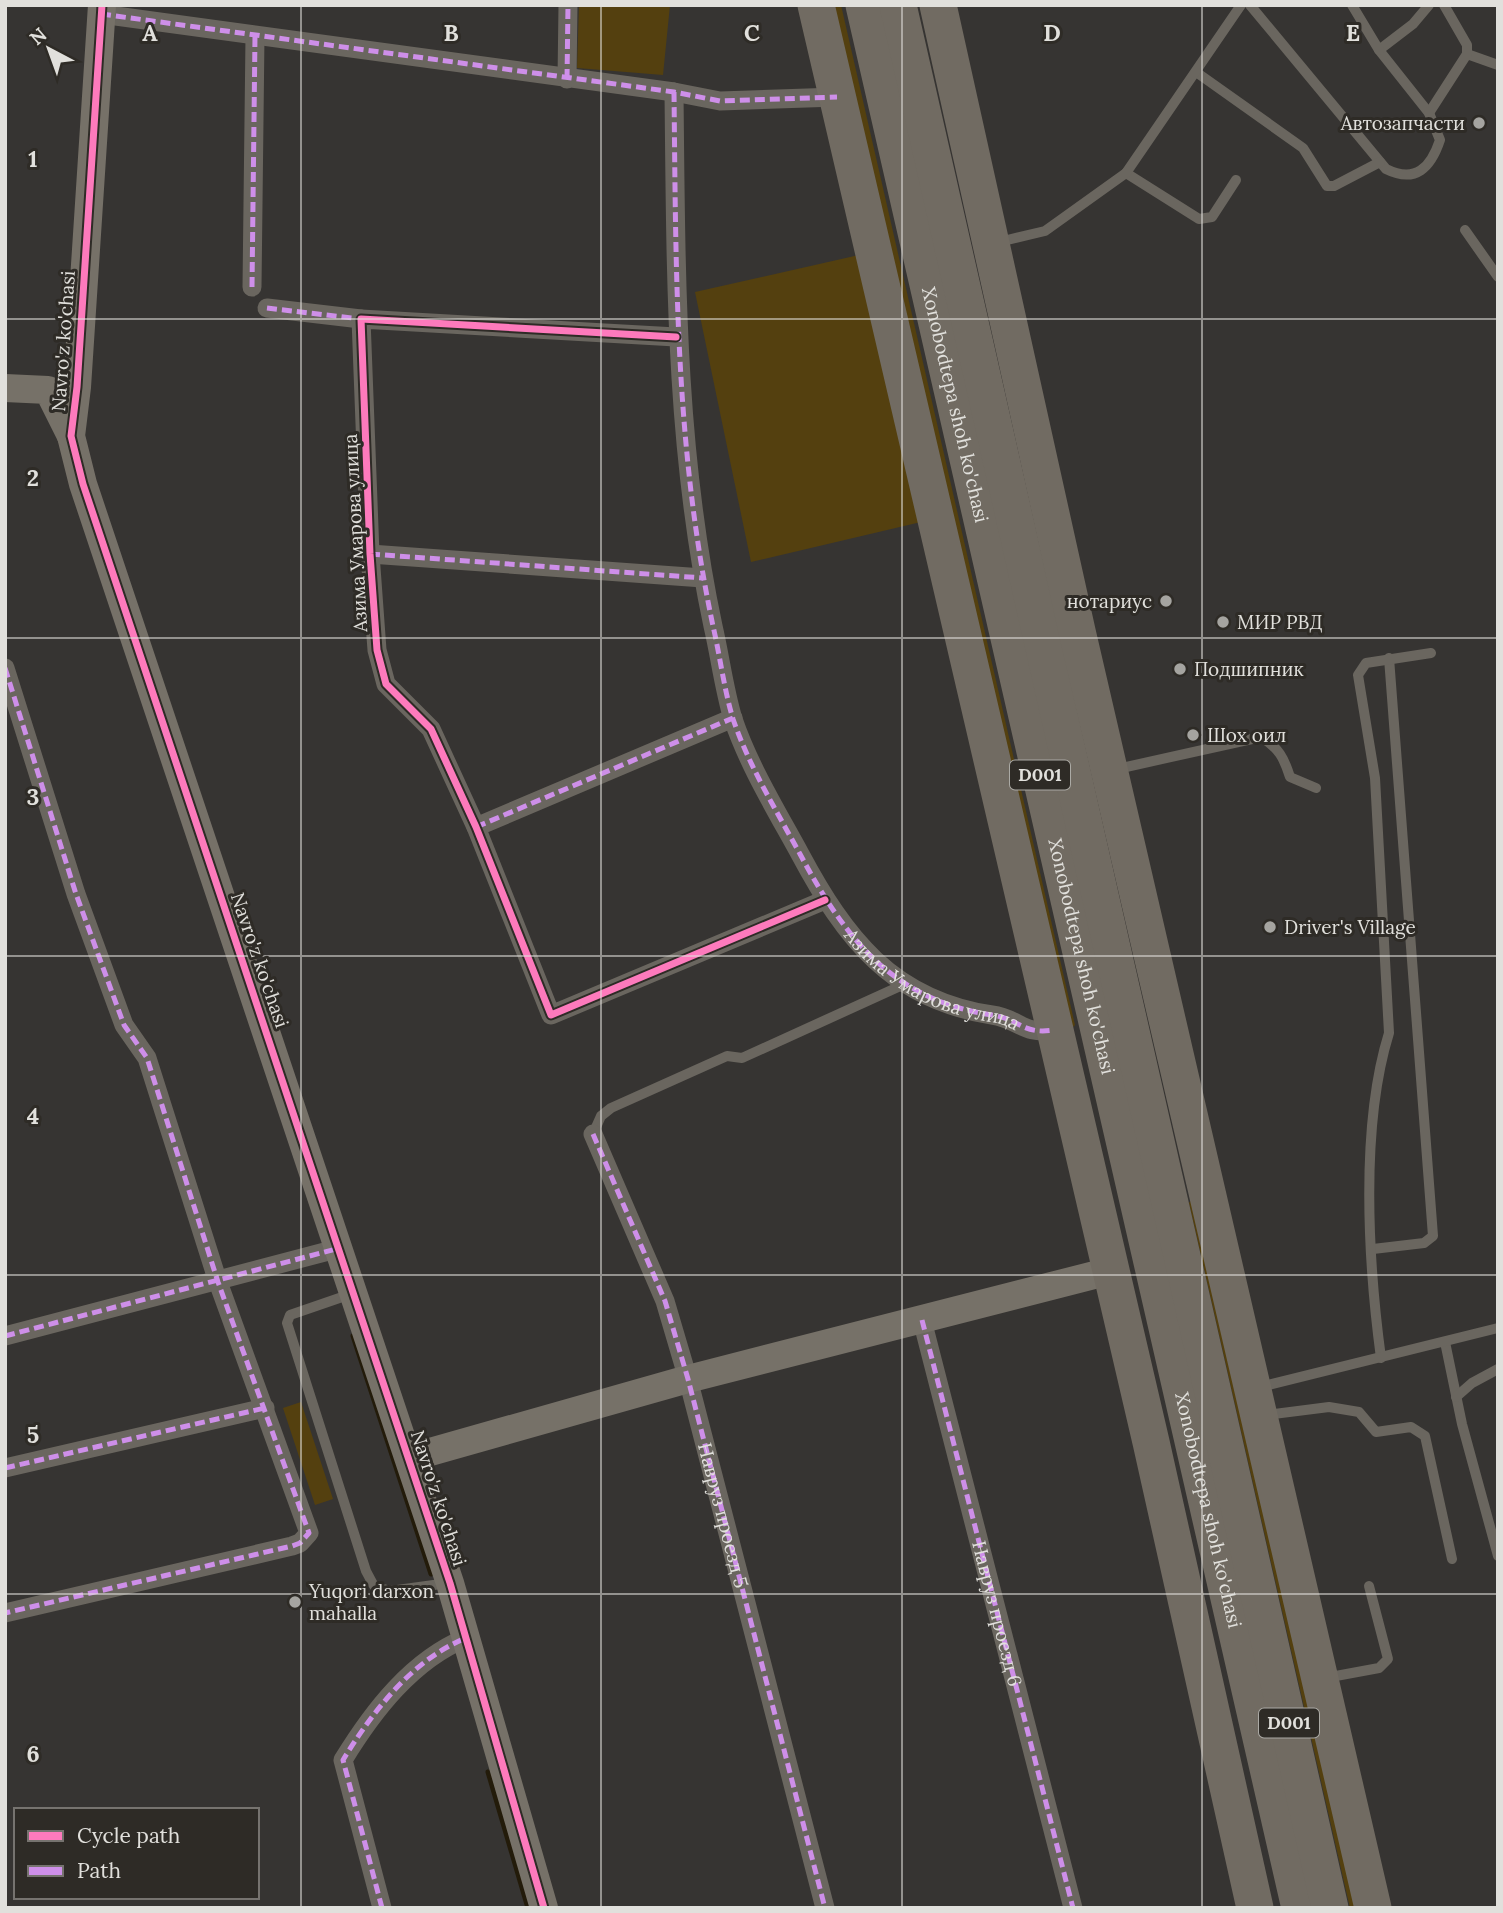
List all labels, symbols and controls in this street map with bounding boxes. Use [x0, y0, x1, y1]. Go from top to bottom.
north arrow [14, 14, 84, 84]
text: A [142, 18, 158, 47]
text: B [443, 18, 459, 47]
text: C [744, 18, 760, 47]
text: D [1043, 18, 1061, 47]
text: E [1346, 18, 1360, 47]
text: N [24, 22, 51, 50]
place label: Автозапчасти [1340, 111, 1465, 135]
marker: Автозапчасти [1471, 115, 1487, 131]
text: 1 [28, 144, 38, 173]
street label: Navro'z ko'chasi [46, 270, 80, 412]
street label: Xonobodtepa shoh ko'chasi [917, 284, 994, 525]
street label: Азима Умарова улица [338, 433, 372, 634]
text: 2 [27, 463, 39, 492]
place label: нотариус [1067, 589, 1152, 613]
marker: нотариус [1158, 593, 1174, 609]
place label: МИР РВД [1237, 610, 1322, 634]
marker: МИР РВД [1215, 614, 1231, 630]
place label: Подшипник [1194, 657, 1304, 681]
marker: Подшипник [1172, 661, 1188, 677]
place label: Шох оил [1207, 723, 1286, 747]
marker: Шох оил [1185, 727, 1201, 743]
road number: D001 [1010, 760, 1070, 790]
text: 3 [27, 782, 39, 811]
street label: Xonobodtepa shoh ko'chasi [1043, 836, 1121, 1077]
street label: Navro'z ko'chasi [226, 889, 294, 1031]
place label: Driver's Village [1284, 915, 1416, 939]
marker: Driver's Village [1262, 919, 1278, 935]
street label: Азима Умарова улица [839, 923, 1024, 1035]
text: 4 [27, 1101, 39, 1130]
street label: Xonobodtepa shoh ko'chasi [1170, 1390, 1247, 1630]
text: 5 [27, 1420, 39, 1449]
street label: Navro'z ko'chasi [406, 1427, 472, 1569]
street label: Навруз проезд 5 [693, 1440, 754, 1591]
street label: Навруз проезд 6 [967, 1538, 1028, 1689]
place label: Yuqori darxon mahalla [308, 1579, 434, 1625]
marker: Yuqori darxon mahalla [287, 1594, 303, 1610]
road number: D001 [1259, 1708, 1319, 1738]
text: 6 [26, 1739, 40, 1768]
legend [14, 1808, 259, 1899]
text: Cycle path [77, 1822, 180, 1849]
text: Path [77, 1857, 121, 1884]

